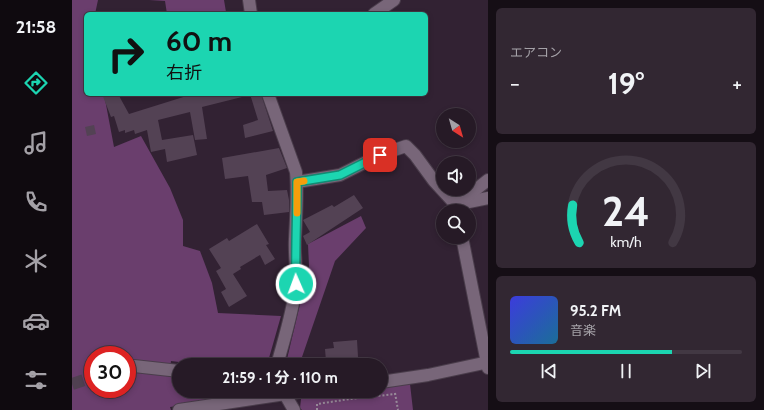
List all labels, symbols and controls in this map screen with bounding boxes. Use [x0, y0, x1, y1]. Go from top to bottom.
text: 21:58 [16, 16, 56, 38]
text: 60 m [166, 24, 232, 58]
icon: right [100, 28, 152, 80]
text: エアコン [510, 44, 562, 60]
text: 右折 [166, 62, 202, 84]
text: 19° [608, 65, 644, 102]
icon: directions [22, 69, 50, 97]
text: − [510, 70, 520, 97]
text: + [732, 70, 742, 97]
north arrow [436, 108, 476, 148]
map controls [436, 108, 476, 244]
icon: music [22, 129, 50, 157]
pin [363, 138, 397, 172]
icon: arrive [369, 144, 391, 166]
button: sound [436, 156, 476, 196]
text: 24 [602, 186, 650, 236]
icon: phone [22, 188, 50, 216]
button: search [436, 204, 476, 244]
text: km/h [610, 233, 642, 251]
icon: climate [22, 247, 50, 275]
position arrow [275, 263, 317, 305]
text: 95.2 FM [570, 302, 621, 320]
icon: car [22, 307, 50, 335]
text: 音楽 [570, 322, 596, 338]
speed limit sign: 30 [84, 346, 136, 398]
icon: previous [538, 360, 560, 382]
icon: pause [615, 360, 637, 382]
icon: next [692, 360, 714, 382]
icon: filters [22, 366, 50, 394]
text: 21:59 · 1 分 · 110 m [222, 369, 338, 387]

